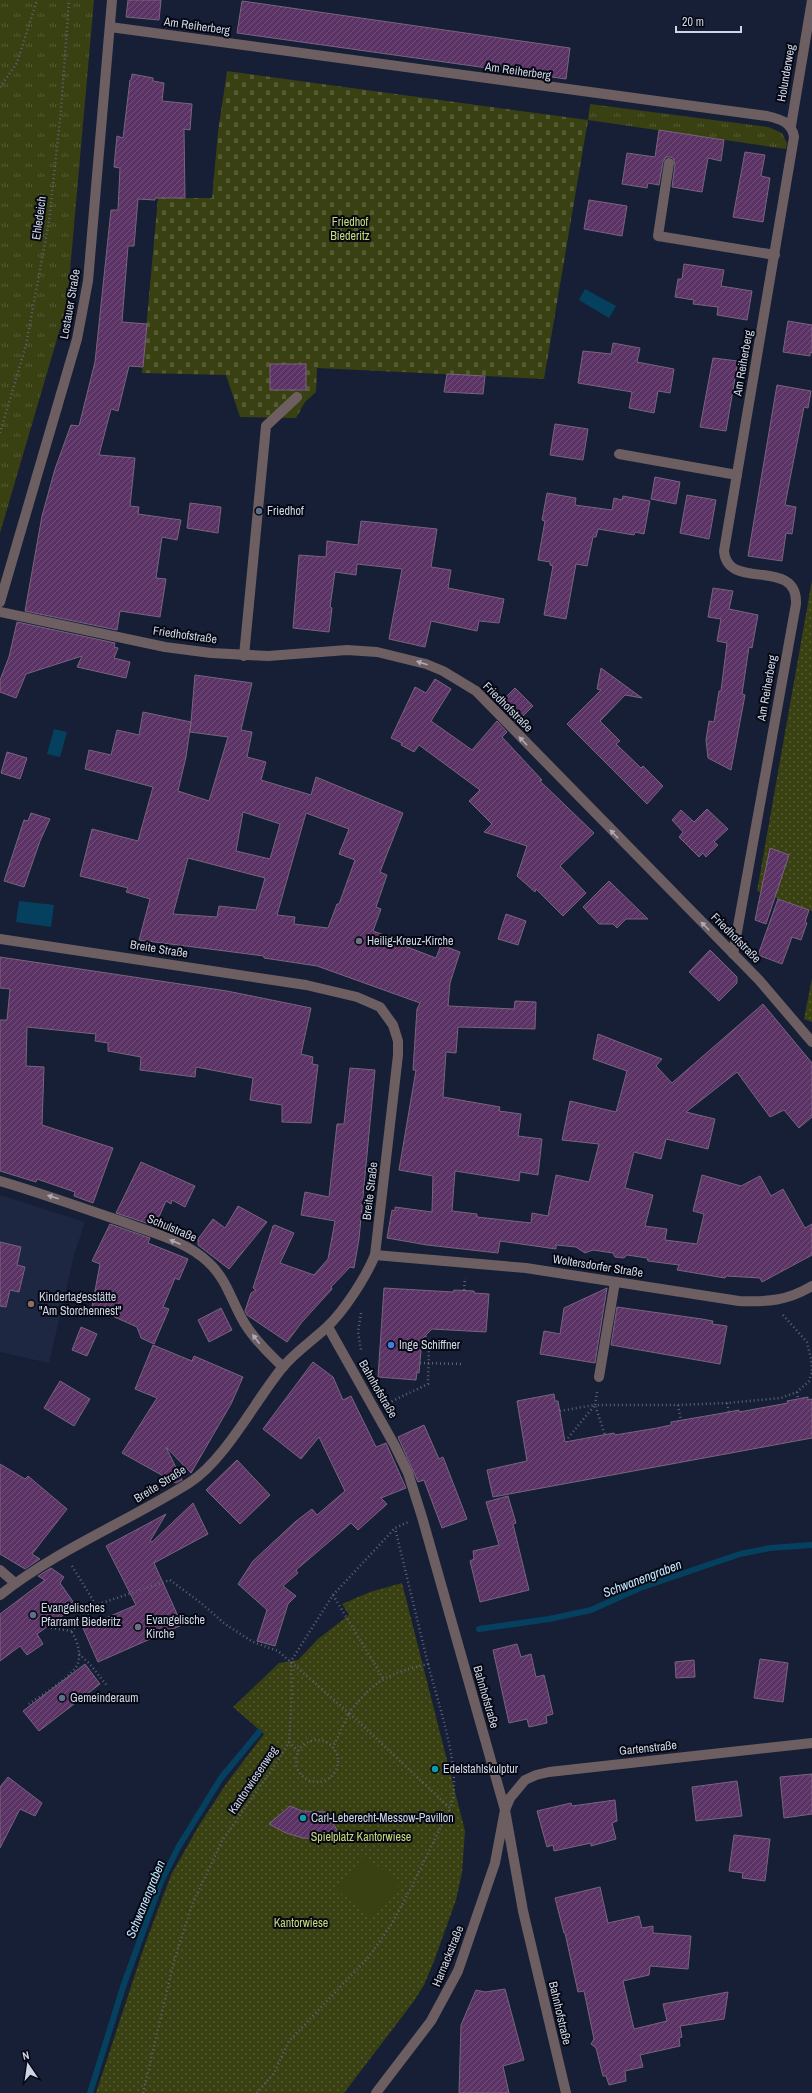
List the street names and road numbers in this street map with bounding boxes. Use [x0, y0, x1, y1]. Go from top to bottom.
street label: Am Reiherberg [162, 13, 232, 39]
street label: Holunderweg [773, 43, 799, 103]
street label: Am Reiherberg [483, 58, 553, 84]
street label: Ehledeich [28, 195, 50, 241]
street label: Lostauer Straße [56, 268, 84, 340]
street label: Am Reiherberg [729, 328, 757, 398]
street label: Friedhofstraße [152, 623, 218, 647]
street label: Am Reiherberg [753, 653, 781, 723]
street label: Friedhofstraße [480, 679, 536, 735]
street label: Friedhofstraße [708, 910, 764, 966]
street label: Breite Straße [129, 937, 189, 961]
street label: Breite Straße [358, 1161, 382, 1221]
street label: Schulstraße [145, 1210, 199, 1246]
street label: Woltersdorfer Straße [552, 1251, 644, 1281]
street label: Bahnhofstraße [355, 1357, 401, 1421]
street label: Breite Straße [131, 1462, 189, 1506]
street label: Bahnhofstraße [469, 1664, 503, 1730]
street label: Gartenstraße [618, 1737, 678, 1759]
street label: Kantorwiesenweg [224, 1743, 282, 1817]
street label: Harnackstraße [428, 1923, 468, 1989]
street label: Bahnhofstraße [545, 1980, 575, 2046]

